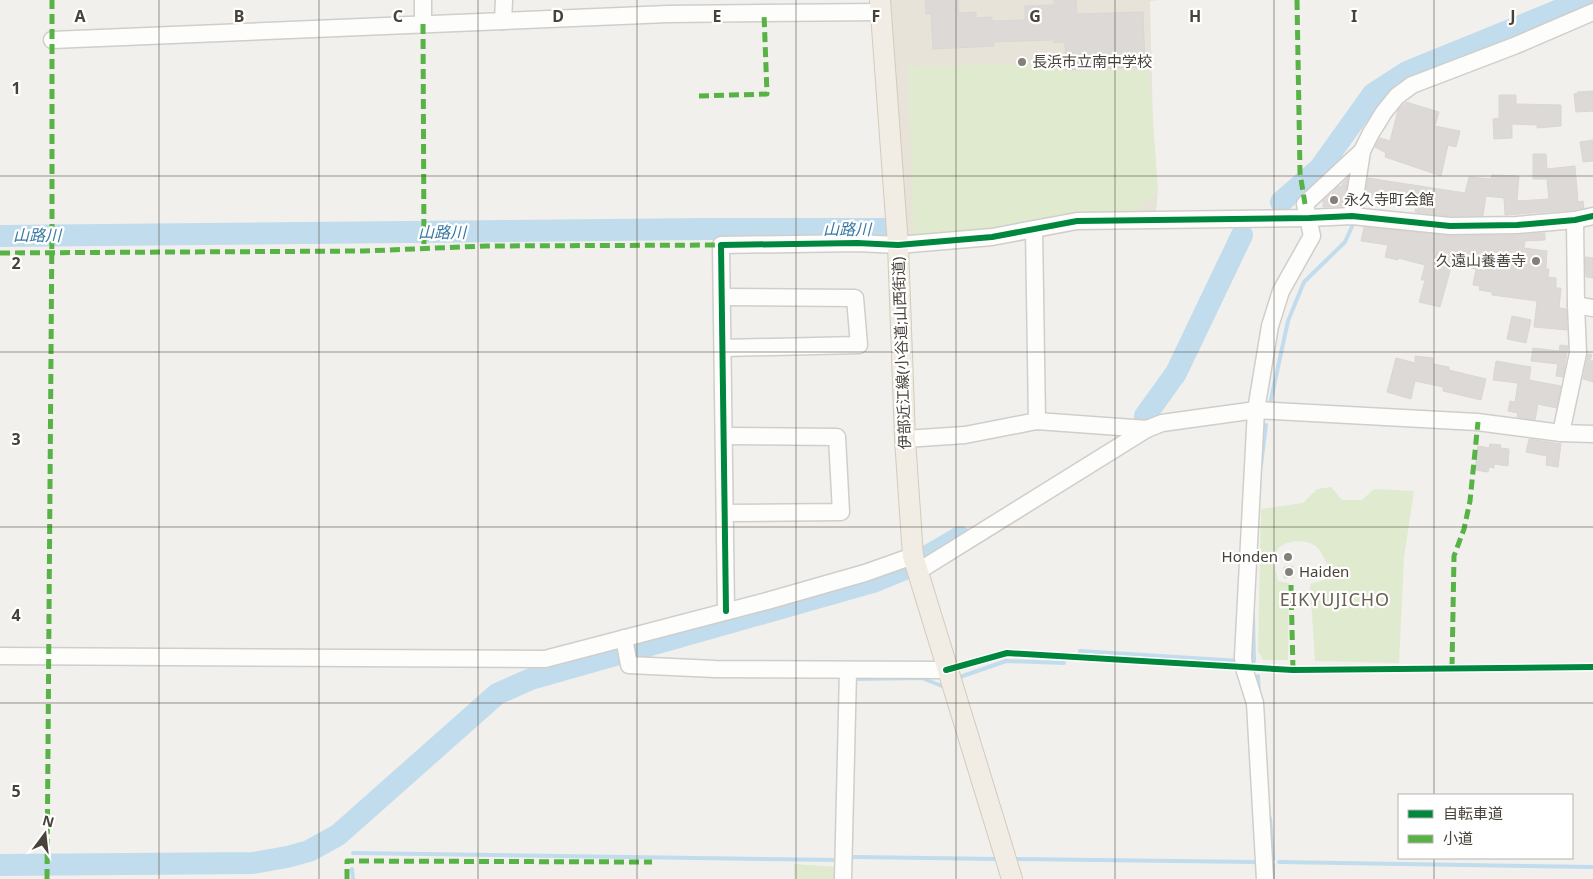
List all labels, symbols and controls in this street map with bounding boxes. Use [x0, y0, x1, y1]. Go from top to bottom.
text: A [74, 5, 86, 27]
text: B [234, 5, 244, 27]
text: C [393, 5, 403, 27]
text: D [552, 5, 564, 27]
text: E [713, 5, 722, 27]
text: F [872, 5, 880, 27]
text: G [1029, 5, 1041, 27]
text: H [1189, 5, 1201, 27]
text: I [1351, 5, 1357, 27]
text: J [1508, 5, 1516, 27]
place label: 長浜市立南中学校 [1032, 51, 1152, 71]
marker: 長浜市立南中学校 [1016, 56, 1028, 68]
text: 1 [11, 77, 21, 99]
place label: 永久寺町会館 [1344, 189, 1434, 209]
marker: 永久寺町会館 [1328, 194, 1340, 206]
water label: 山路川 [823, 218, 873, 240]
water label: 山路川 [418, 221, 468, 243]
water label: 山路川 [13, 224, 63, 246]
place label: 久遠山養善寺 [1436, 250, 1526, 270]
text: 2 [11, 252, 21, 274]
marker: 久遠山養善寺 [1530, 255, 1542, 267]
street label: 伊部近江線(小谷道;山西街道) [888, 256, 914, 450]
text: 3 [11, 428, 21, 450]
place label: Honden [1222, 546, 1278, 566]
marker: Honden [1282, 551, 1294, 563]
place label: Haiden [1299, 561, 1349, 581]
marker: Haiden [1283, 566, 1295, 578]
district label: EIKYUJICHO [1280, 587, 1390, 611]
text: 4 [11, 604, 21, 626]
text: 5 [11, 780, 21, 802]
legend [1398, 794, 1573, 859]
text: 自転車道 [1443, 803, 1503, 823]
north arrow [20, 809, 70, 859]
text: N [41, 810, 56, 832]
text: 小道 [1443, 828, 1473, 848]

